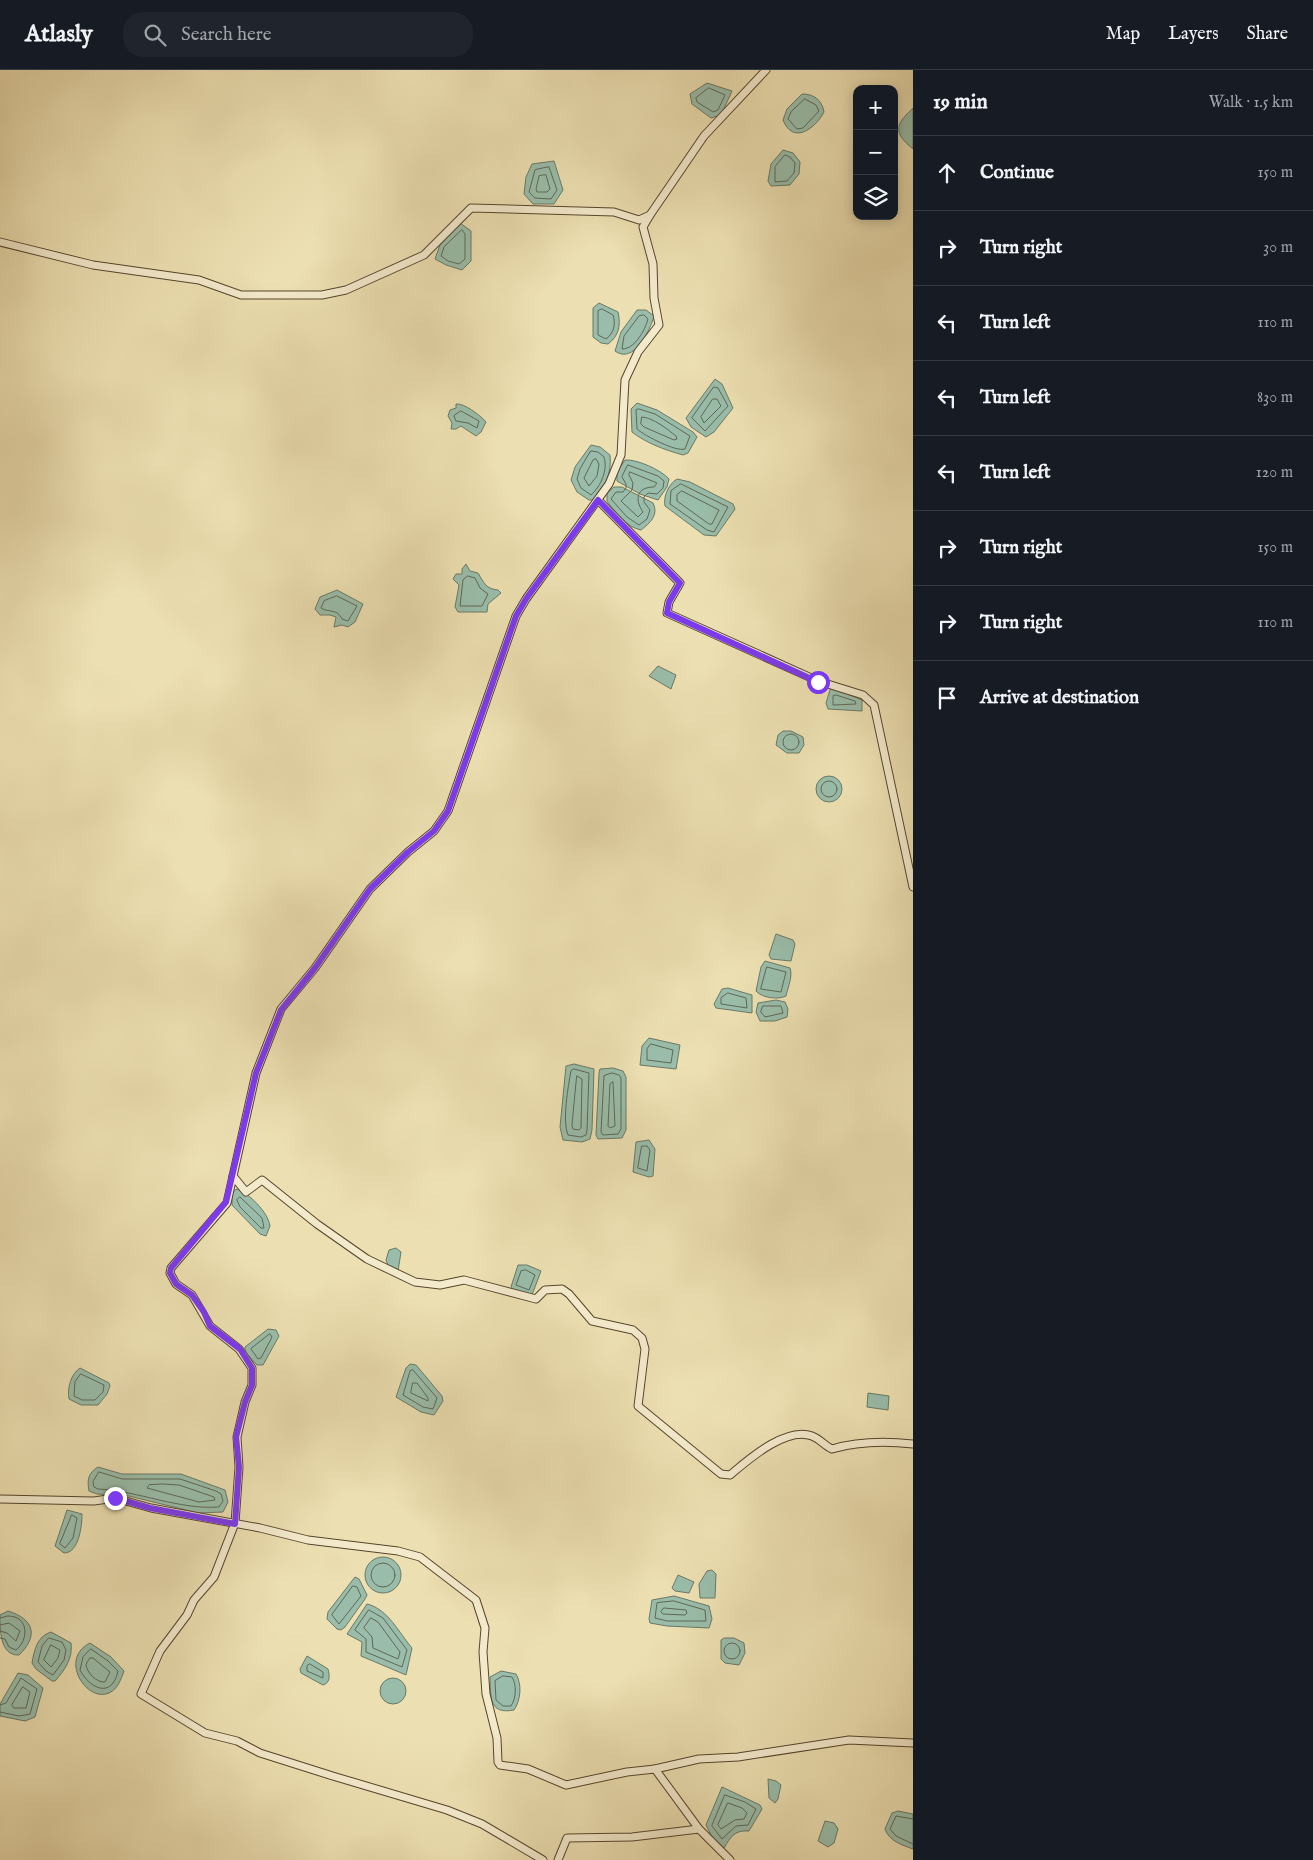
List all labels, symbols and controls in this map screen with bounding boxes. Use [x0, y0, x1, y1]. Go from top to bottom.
search box [123, 12, 473, 57]
text: Atlasly [25, 19, 93, 50]
icon: search [141, 21, 169, 49]
text: Search here [181, 23, 271, 47]
text: Map [1106, 23, 1140, 46]
text: Layers [1168, 23, 1219, 46]
text: Share [1247, 23, 1288, 46]
map controls [853, 85, 898, 220]
button: + [853, 85, 898, 130]
text: 19 min [933, 89, 988, 116]
text: Walk · 1.5 km [1209, 93, 1293, 113]
button: − [853, 130, 898, 175]
icon: ahead [933, 159, 961, 187]
text: Continue [980, 161, 1054, 185]
text: 150 m [1258, 163, 1293, 183]
button: layers [853, 175, 898, 220]
icon: right [933, 234, 961, 262]
text: Turn right [980, 236, 1062, 260]
text: 30 m [1263, 238, 1293, 258]
icon: left [933, 309, 961, 337]
text: Turn left [980, 311, 1051, 335]
text: 110 m [1257, 313, 1293, 333]
icon: left [933, 384, 961, 412]
text: Turn left [980, 386, 1051, 410]
text: 830 m [1257, 388, 1293, 408]
icon: left [933, 459, 961, 487]
text: Turn left [980, 461, 1051, 485]
text: 120 m [1256, 463, 1293, 483]
icon: right [933, 534, 961, 562]
text: Turn right [980, 536, 1062, 560]
text: 150 m [1258, 538, 1293, 558]
icon: right [933, 609, 961, 637]
text: Turn right [980, 611, 1062, 635]
text: 110 m [1257, 613, 1293, 633]
route start [807, 671, 830, 694]
icon: arrive [933, 684, 961, 712]
text: Arrive at destination [980, 686, 1139, 710]
route end [104, 1487, 127, 1510]

